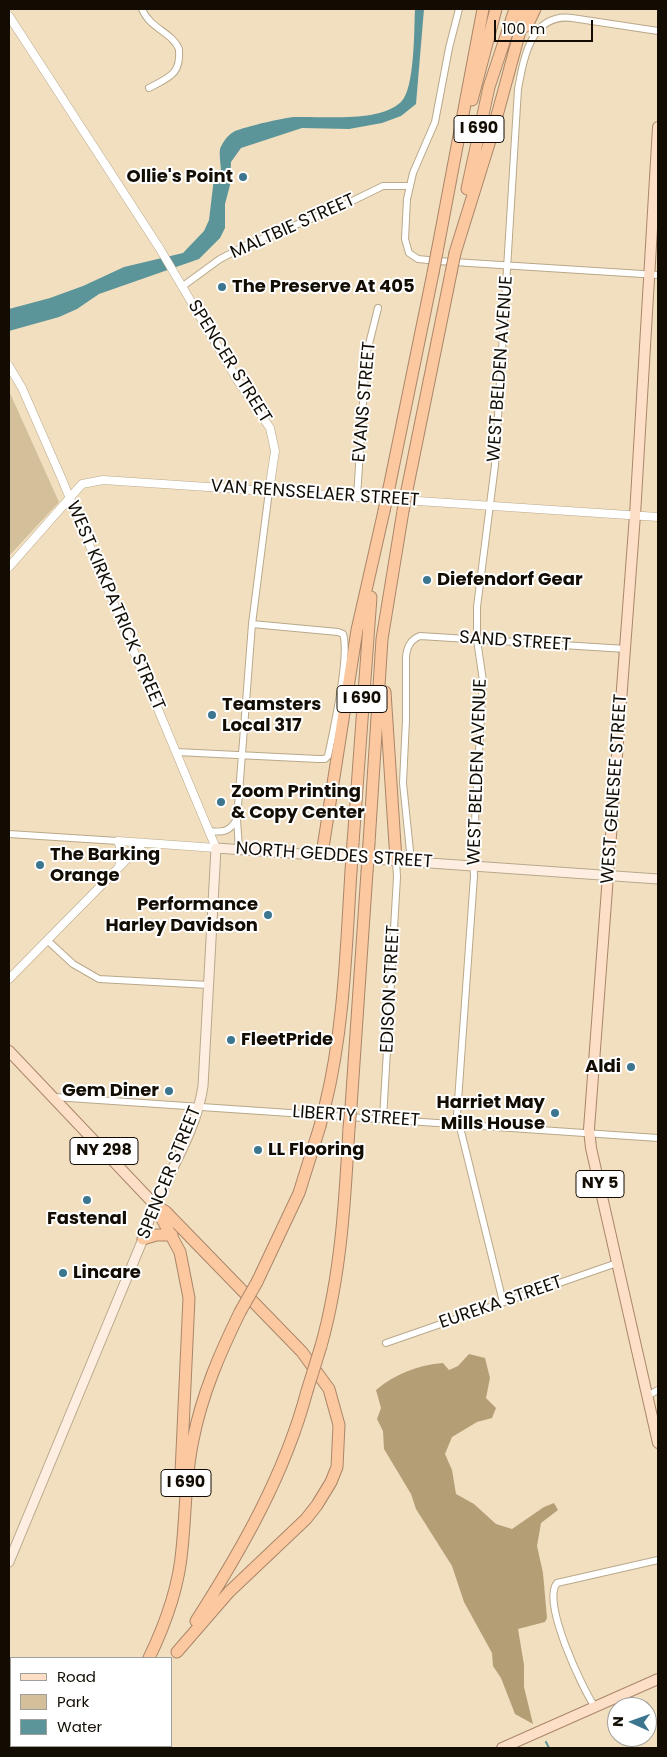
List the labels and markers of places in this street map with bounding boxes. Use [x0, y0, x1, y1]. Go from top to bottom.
place label: Ollie's Point [127, 166, 233, 188]
marker: Ollie's Point [237, 171, 249, 183]
place label: The Preserve At 405 [232, 276, 415, 298]
marker: The Preserve At 405 [216, 281, 228, 293]
place label: Diefendorf Gear [437, 569, 583, 591]
marker: Diefendorf Gear [421, 574, 433, 586]
place label: Teamsters Local 317 [222, 694, 321, 736]
marker: Teamsters Local 317 [206, 709, 218, 721]
place label: Zoom Printing & Copy Center [231, 781, 365, 824]
marker: Zoom Printing & Copy Center [215, 796, 227, 808]
place label: The Barking Orange [50, 844, 160, 886]
marker: The Barking Orange [34, 859, 46, 871]
place label: Performance Harley Davidson [106, 894, 258, 936]
marker: Performance Harley Davidson [262, 909, 274, 921]
place label: FleetPride [241, 1029, 333, 1051]
marker: FleetPride [225, 1034, 237, 1046]
place label: Aldi [585, 1056, 621, 1078]
marker: Aldi [625, 1061, 637, 1073]
place label: Gem Diner [62, 1080, 159, 1102]
marker: Gem Diner [163, 1085, 175, 1097]
place label: Harriet May Mills House [437, 1092, 545, 1134]
marker: Harriet May Mills House [549, 1107, 561, 1119]
place label: LL Flooring [268, 1139, 364, 1161]
marker: LL Flooring [252, 1144, 264, 1156]
marker: Fastenal [81, 1194, 93, 1206]
place label: Fastenal [47, 1208, 127, 1230]
place label: Lincare [73, 1262, 141, 1284]
marker: Lincare [57, 1267, 69, 1279]

